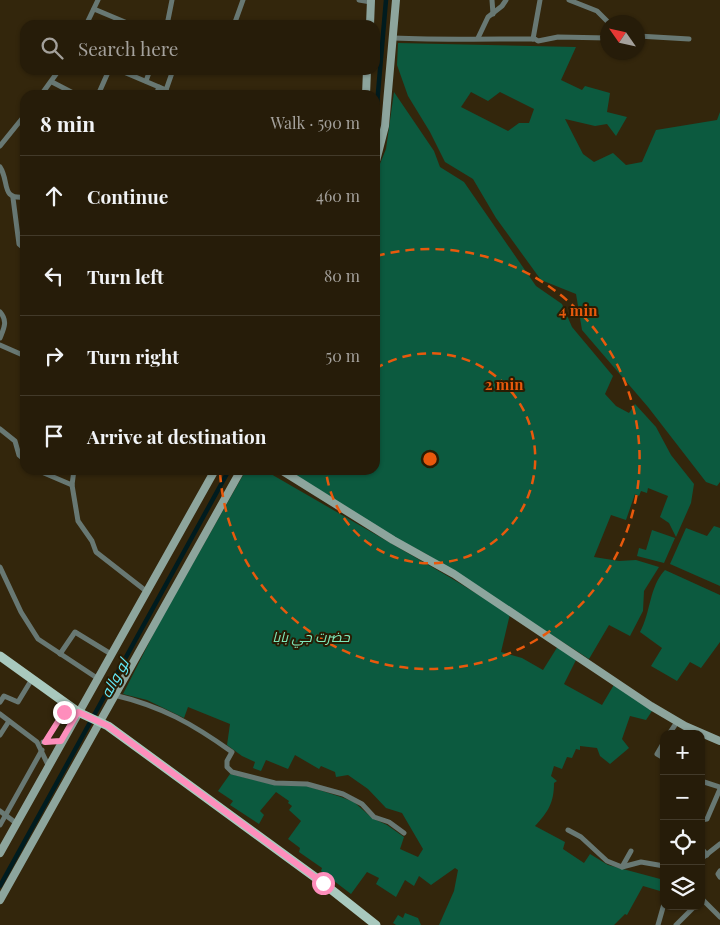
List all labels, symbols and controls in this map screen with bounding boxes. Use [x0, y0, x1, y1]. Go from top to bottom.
north arrow [600, 15, 645, 60]
search box [20, 20, 380, 75]
icon: search [38, 34, 66, 62]
text: Search here [78, 35, 178, 61]
text: 8 min [40, 109, 95, 137]
text: Walk · 590 m [270, 112, 360, 133]
icon: ahead [40, 182, 68, 210]
text: Continue [87, 183, 168, 209]
text: 460 m [316, 185, 360, 206]
icon: left [40, 262, 68, 290]
text: Turn left [87, 263, 164, 289]
text: 80 m [324, 265, 360, 286]
text: 4 min [559, 300, 598, 320]
icon: right [40, 342, 68, 370]
text: Turn right [87, 343, 179, 369]
text: 50 m [326, 345, 360, 366]
text: 2 min [485, 374, 524, 394]
icon: arrive [40, 422, 68, 450]
text: Arrive at destination [87, 423, 267, 449]
centre of rings [421, 450, 439, 468]
park label: حضرت جي بابا [272, 627, 351, 649]
water label: لو واله [95, 653, 134, 701]
route end [53, 701, 76, 724]
map controls [660, 730, 705, 910]
button: + [660, 730, 705, 775]
button: − [660, 775, 705, 820]
button: locate [660, 820, 705, 865]
button: layers [660, 865, 705, 910]
route start [312, 872, 335, 895]

